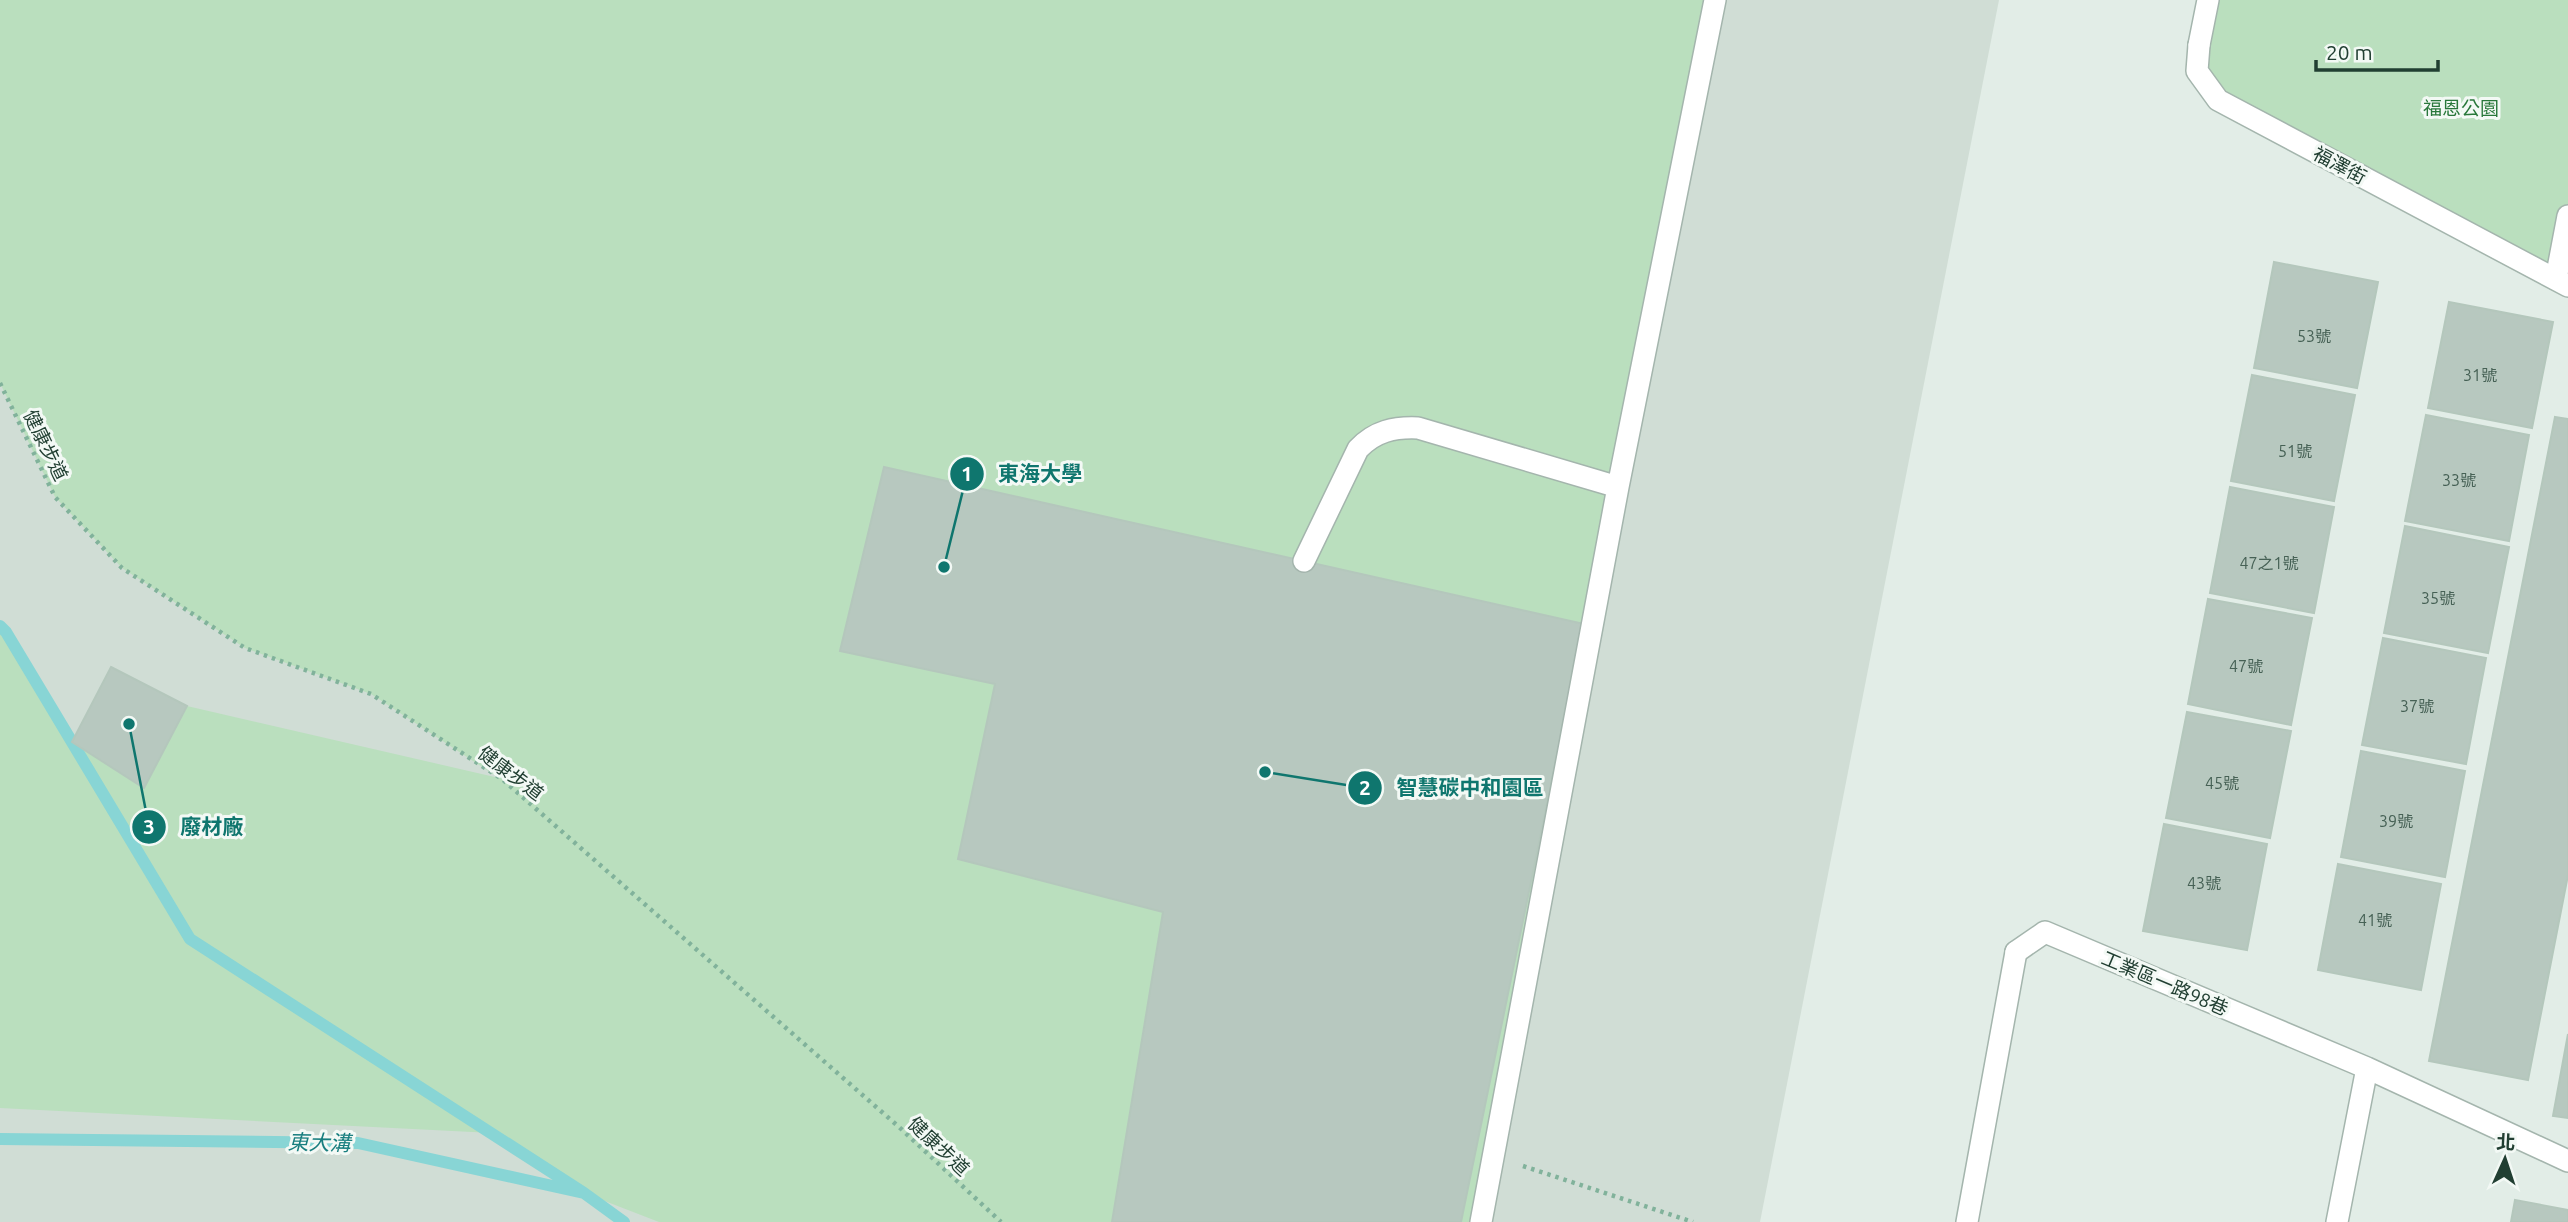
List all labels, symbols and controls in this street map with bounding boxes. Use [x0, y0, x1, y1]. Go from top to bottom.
scale bar [2316, 28, 2438, 72]
text: 20 m [2326, 40, 2373, 64]
park label: 福恩公園 [2423, 97, 2499, 119]
street label: 福澤街 [2310, 142, 2370, 188]
house number: 53號 [2297, 327, 2331, 345]
house number: 31號 [2463, 366, 2497, 384]
street label: 健康步道 [19, 406, 73, 484]
house number: 51號 [2278, 442, 2312, 460]
callout: 東海大學 [949, 453, 1096, 495]
text: 1 [961, 461, 973, 485]
text: 東海大學 [998, 461, 1082, 485]
house number: 33號 [2442, 471, 2476, 489]
house number: 47之1號 [2239, 554, 2299, 572]
house number: 35號 [2421, 589, 2455, 607]
house number: 47號 [2229, 657, 2263, 675]
house number: 37號 [2400, 697, 2434, 715]
street label: 健康步道 [474, 741, 548, 805]
callout: 智慧碳中和園區 [1348, 767, 1558, 809]
house number: 45號 [2205, 774, 2239, 792]
text: 2 [1359, 775, 1371, 799]
text: 智慧碳中和園區 [1397, 775, 1544, 799]
callout: 廢材廠 [132, 806, 258, 848]
house number: 39號 [2379, 812, 2413, 830]
text: 3 [143, 814, 155, 838]
text: 廢材廠 [181, 814, 244, 838]
house number: 43號 [2187, 874, 2221, 892]
house number: 41號 [2358, 911, 2392, 929]
street label: 工業區一路98巷 [2098, 946, 2232, 1020]
street label: 健康步道 [904, 1112, 974, 1180]
north arrow [2470, 1124, 2540, 1194]
water label: 東大溝 [287, 1129, 354, 1155]
text: 北 [2496, 1131, 2516, 1154]

